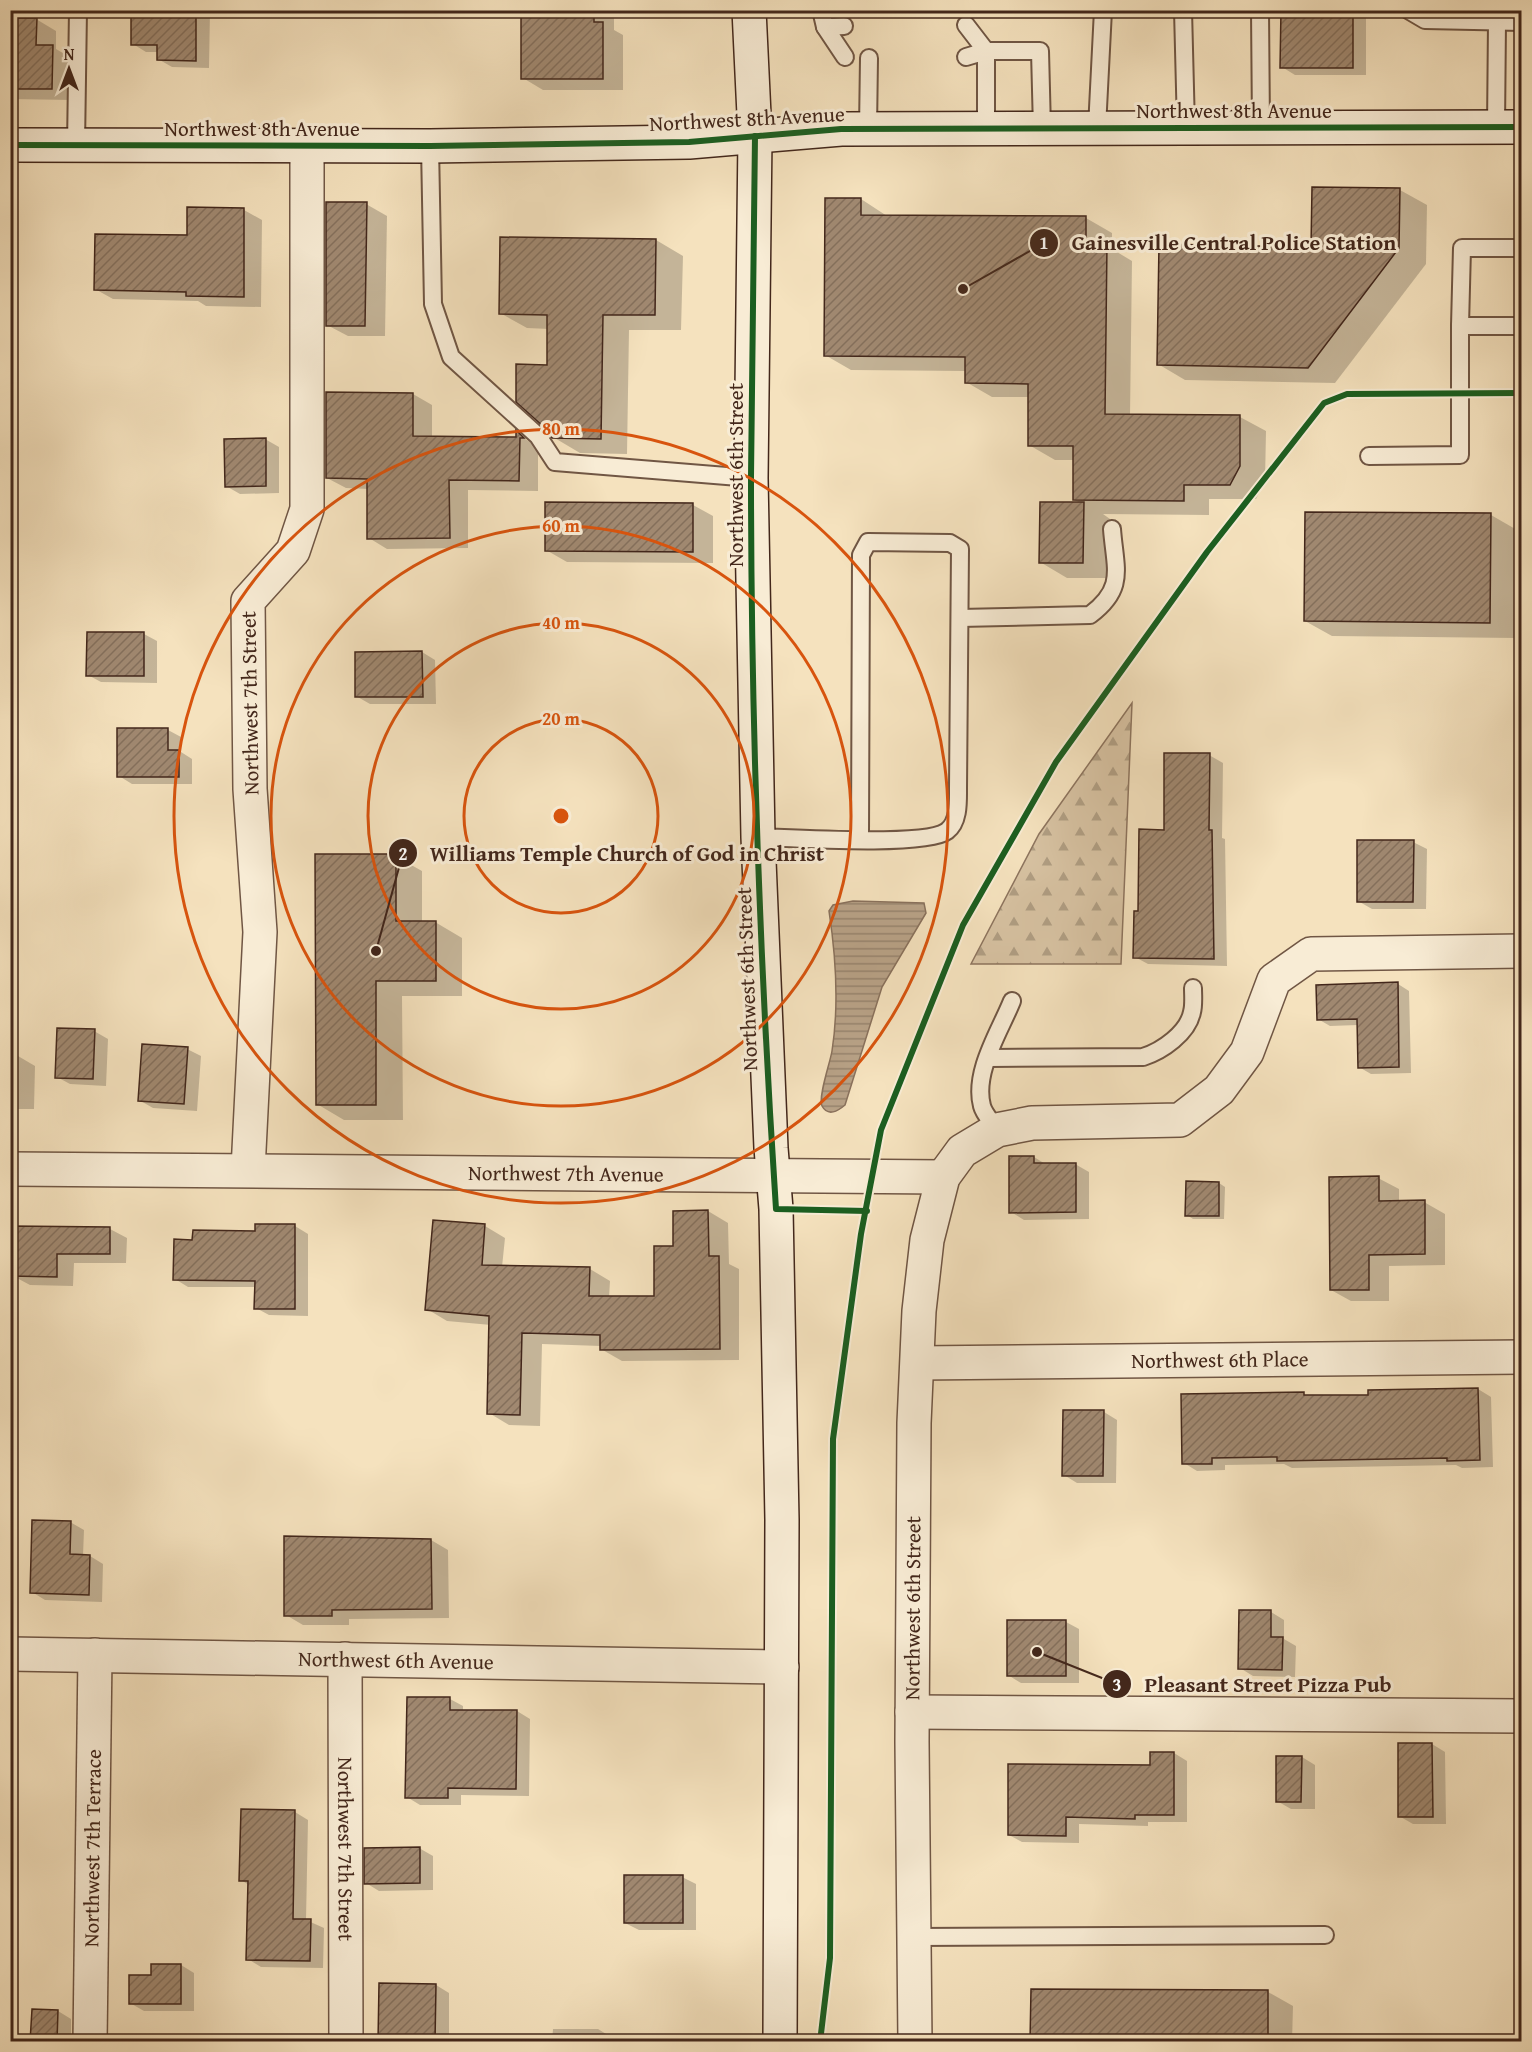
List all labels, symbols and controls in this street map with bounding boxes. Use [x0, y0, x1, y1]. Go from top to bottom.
north arrow [39, 39, 99, 99]
text: N [64, 42, 75, 66]
street label: Northwest 8th Avenue [1136, 95, 1332, 126]
street label: Northwest 8th Avenue [649, 98, 846, 139]
street label: Northwest 8th Avenue [164, 113, 360, 144]
callout: Gainesville Central Police Station [1029, 223, 1408, 263]
text: Gainesville Central Police Station [1072, 226, 1396, 258]
text: 1 [1039, 229, 1049, 256]
street label: Northwest 6th Street [720, 382, 751, 567]
text: 80 m [542, 415, 581, 442]
text: 60 m [542, 512, 581, 539]
text: 40 m [542, 609, 581, 636]
street label: Northwest 7th Street [232, 610, 267, 795]
text: 20 m [542, 705, 581, 732]
centre of rings [551, 806, 571, 826]
callout: Williams Temple Church of God in Christ [388, 833, 836, 873]
text: Williams Temple Church of God in Christ [430, 837, 825, 869]
text: 2 [398, 840, 408, 867]
street label: Northwest 6th Street [728, 886, 765, 1072]
street label: Northwest 7th Avenue [468, 1157, 664, 1190]
street label: Northwest 6th Place [1131, 1343, 1309, 1376]
street label: Northwest 6th Street [896, 1515, 928, 1700]
street label: Northwest 6th Avenue [298, 1643, 494, 1677]
callout: Pleasant Street Pizza Pub [1102, 1664, 1403, 1704]
text: Pleasant Street Pizza Pub [1144, 1668, 1392, 1700]
text: 3 [1112, 1671, 1122, 1698]
street label: Northwest 7th Terrace [75, 1749, 109, 1947]
street label: Northwest 7th Street [330, 1757, 362, 1942]

